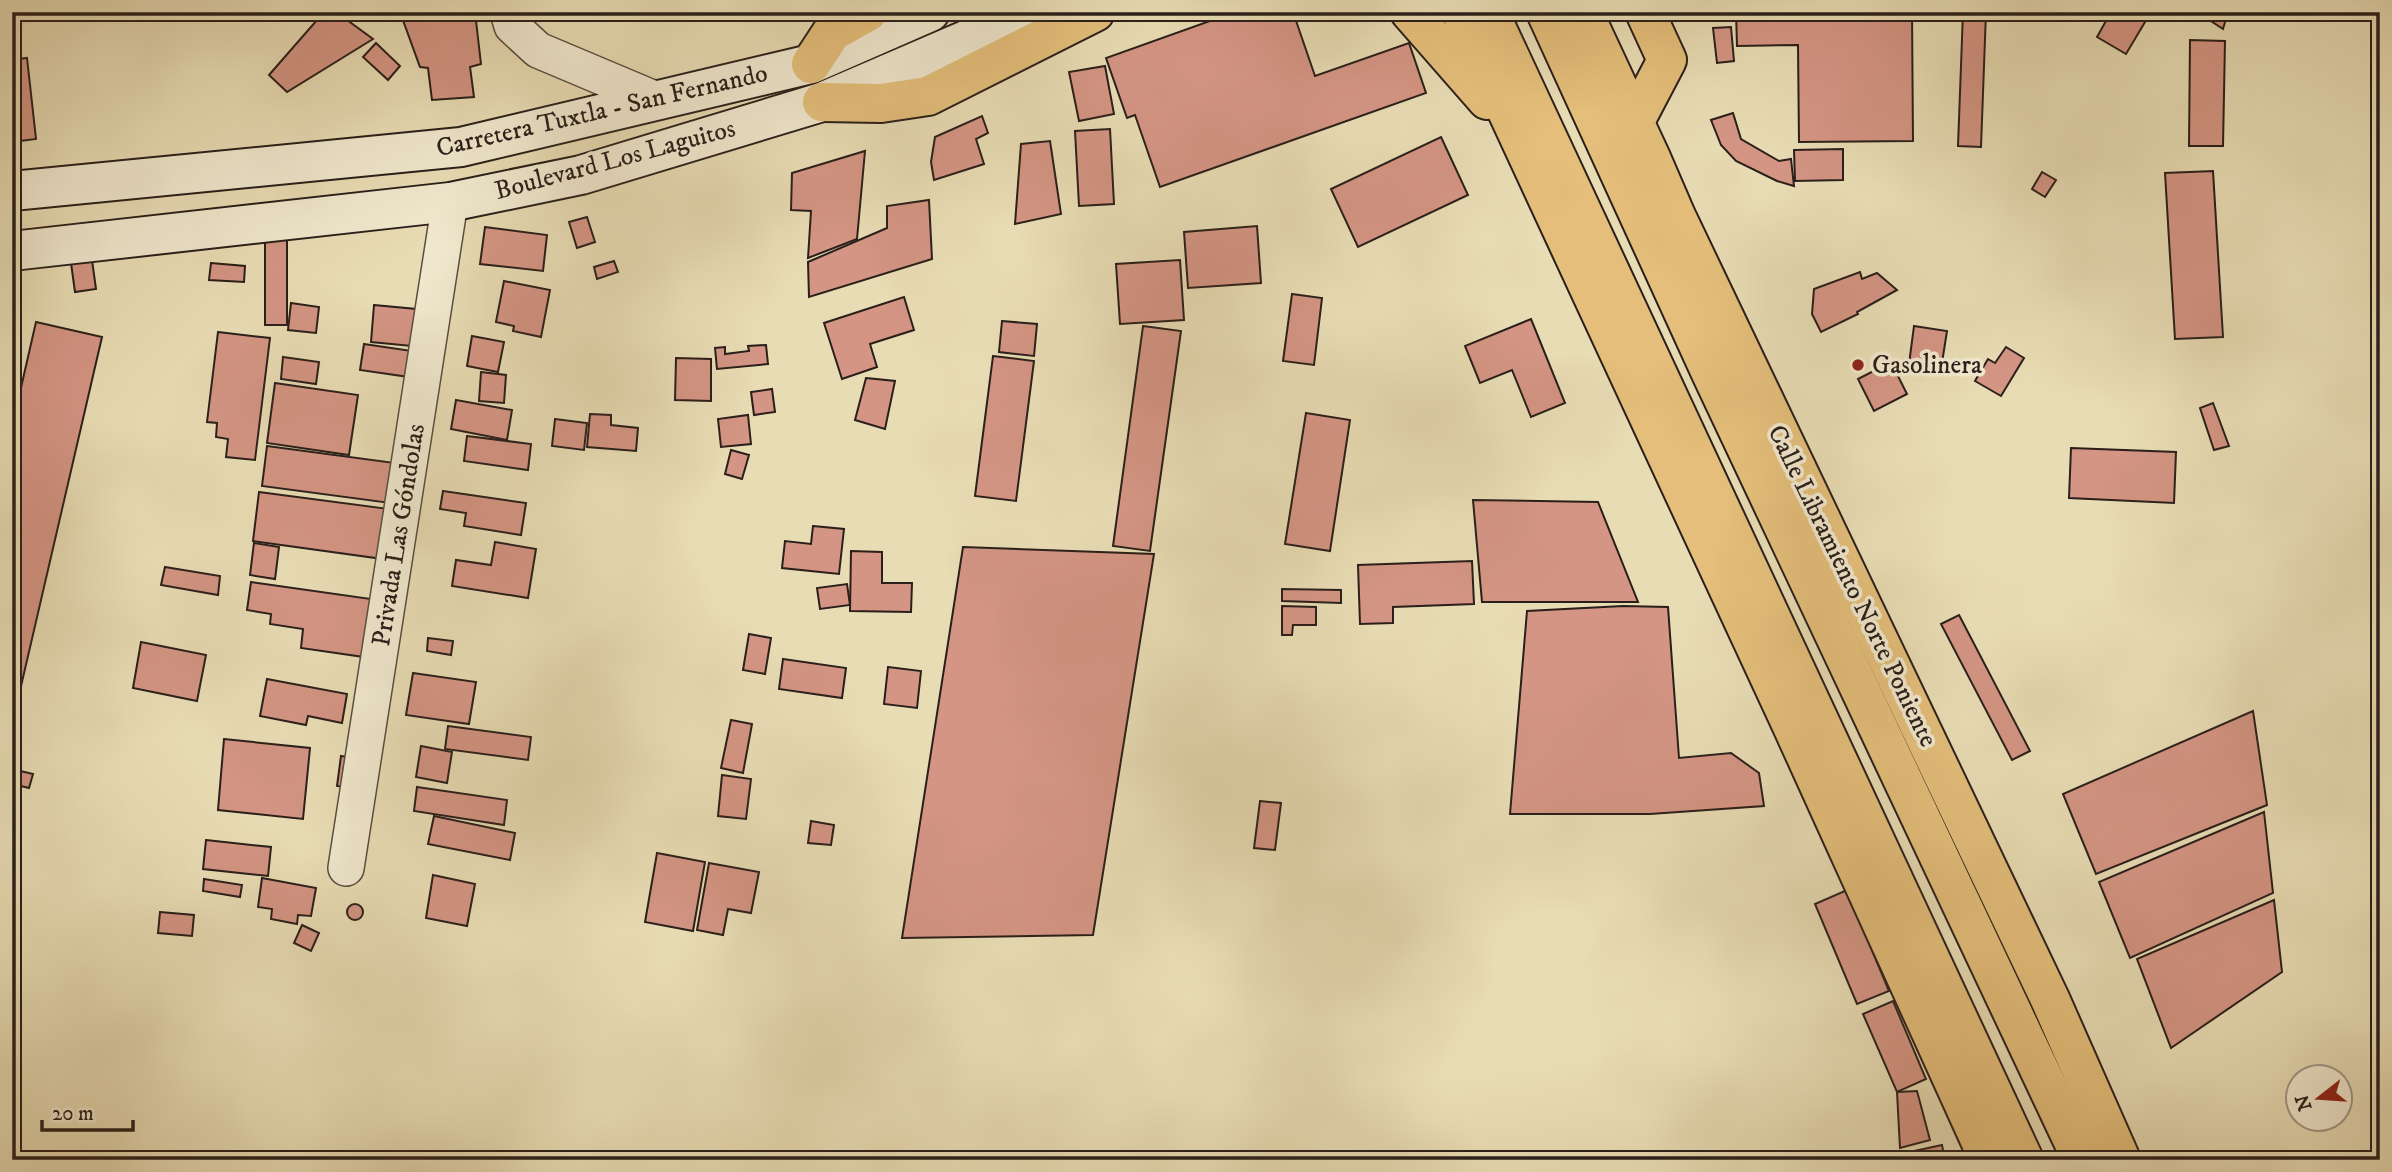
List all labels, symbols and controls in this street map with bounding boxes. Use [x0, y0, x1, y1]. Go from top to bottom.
street label: Carretera Tuxtla - San Fernando [433, 57, 771, 165]
street label: Boulevard Los Laguitos [491, 112, 739, 208]
place label: Gasolinera [1872, 349, 1982, 382]
marker: Gasolinera [1850, 357, 1866, 373]
street label: Calle Libramiento Norte Poniente [1760, 420, 1944, 752]
street label: Privada Las Góndolas [365, 421, 433, 649]
north arrow [2284, 1064, 2354, 1134]
scale bar [42, 1088, 133, 1132]
text: N [2291, 1091, 2317, 1113]
text: 20 m [52, 1101, 94, 1127]

